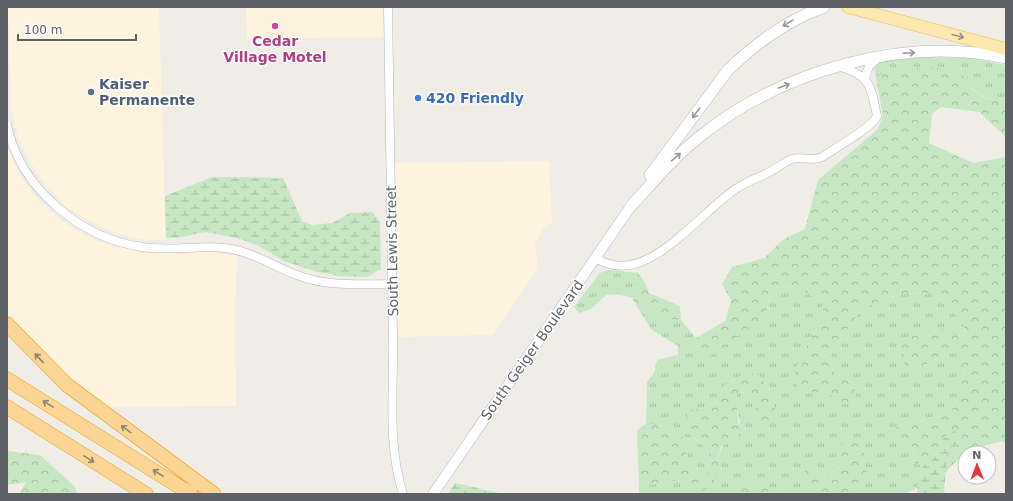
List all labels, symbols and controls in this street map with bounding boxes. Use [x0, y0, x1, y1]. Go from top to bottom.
scale bar [18, 16, 136, 42]
one-way arrow [782, 19, 794, 27]
marker: Cedar Village Motel [270, 21, 280, 31]
text: 100 m [24, 23, 62, 37]
place label: Cedar Village Motel [223, 33, 327, 65]
one-way arrow [952, 33, 965, 40]
one-way arrow [902, 49, 915, 57]
place label: Kaiser Permanente [99, 76, 195, 108]
one-way arrow [778, 81, 790, 89]
marker: Kaiser Permanente [86, 87, 96, 97]
place label: 420 Friendly [426, 90, 524, 106]
marker: 420 Friendly [413, 93, 423, 103]
one-way arrow [691, 107, 700, 118]
one-way arrow [671, 153, 681, 162]
street label: South Lewis Street [383, 185, 401, 317]
street label: South Geiger Boulevard [478, 277, 586, 423]
one-way arrow [34, 353, 44, 363]
one-way arrow [42, 400, 54, 408]
one-way arrow [121, 424, 132, 433]
north arrow [957, 445, 997, 485]
text: N [972, 449, 982, 462]
one-way arrow [83, 455, 95, 463]
one-way arrow [152, 469, 164, 477]

